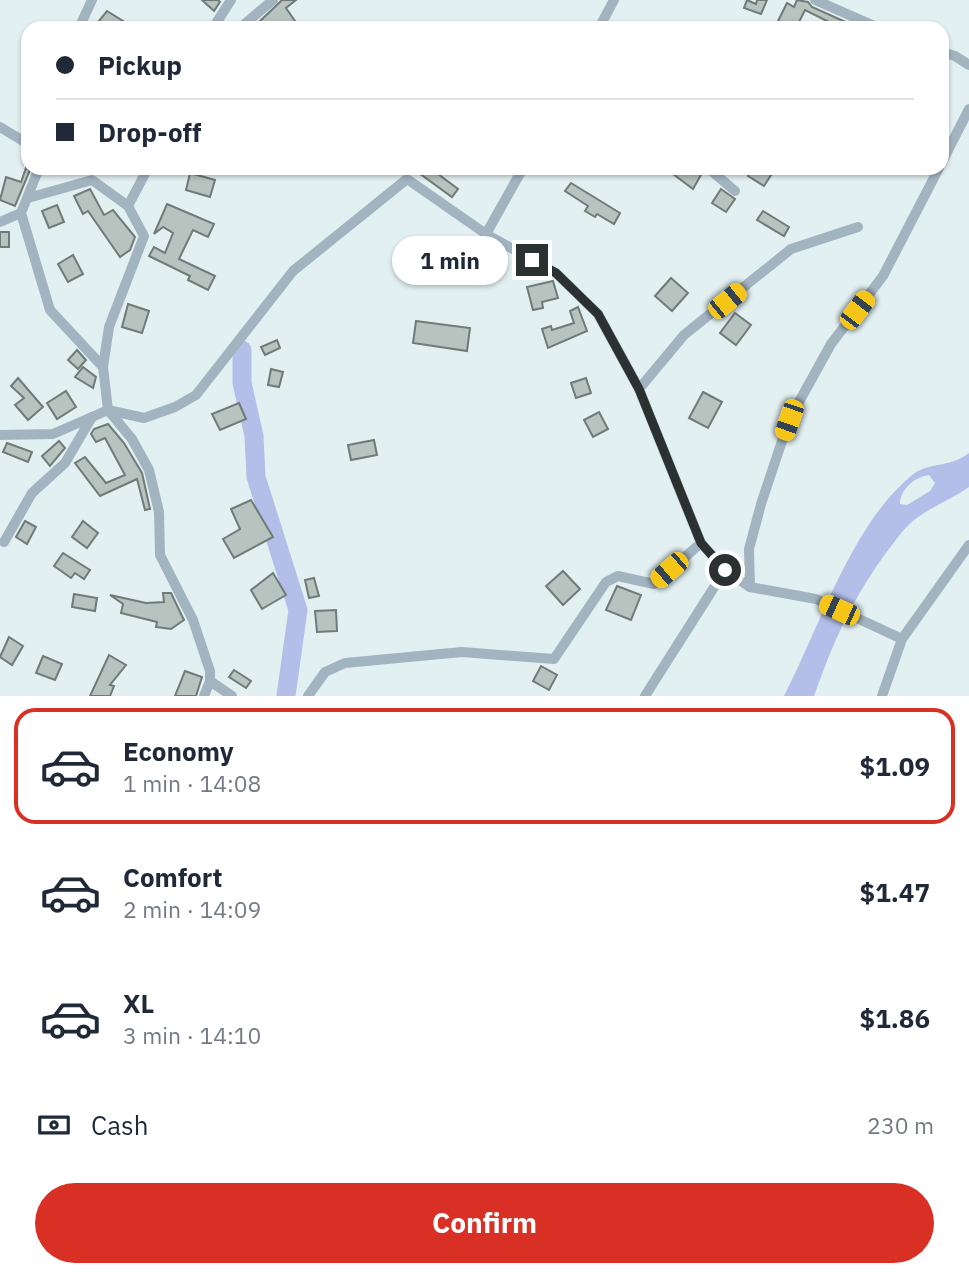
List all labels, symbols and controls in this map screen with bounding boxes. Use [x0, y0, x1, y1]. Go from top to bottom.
text: Pickup [98, 48, 182, 82]
text: Drop-off [98, 115, 201, 149]
callout: 1 min [392, 236, 508, 284]
route end [516, 244, 548, 276]
text: 1 min [420, 245, 480, 275]
car [705, 280, 750, 322]
car [836, 287, 879, 333]
car [773, 397, 806, 443]
car [647, 548, 692, 592]
route start [709, 554, 741, 586]
car [816, 592, 863, 628]
text: Economy [123, 734, 234, 768]
icon: car [39, 735, 102, 798]
text: $1.09 [860, 749, 930, 783]
text: 1 min · 14:08 [123, 768, 261, 798]
text: Comfort [123, 860, 222, 894]
icon: car [39, 861, 102, 924]
text: $1.47 [860, 875, 930, 909]
text: 2 min · 14:09 [123, 894, 261, 924]
text: XL [123, 986, 154, 1020]
icon: car [39, 987, 102, 1050]
text: $1.86 [860, 1001, 930, 1035]
text: 3 min · 14:10 [123, 1020, 261, 1050]
icon: cash [35, 1106, 73, 1144]
text: Cash [91, 1108, 148, 1142]
text: 230 m [867, 1110, 934, 1140]
button: Confirm [35, 1183, 934, 1263]

